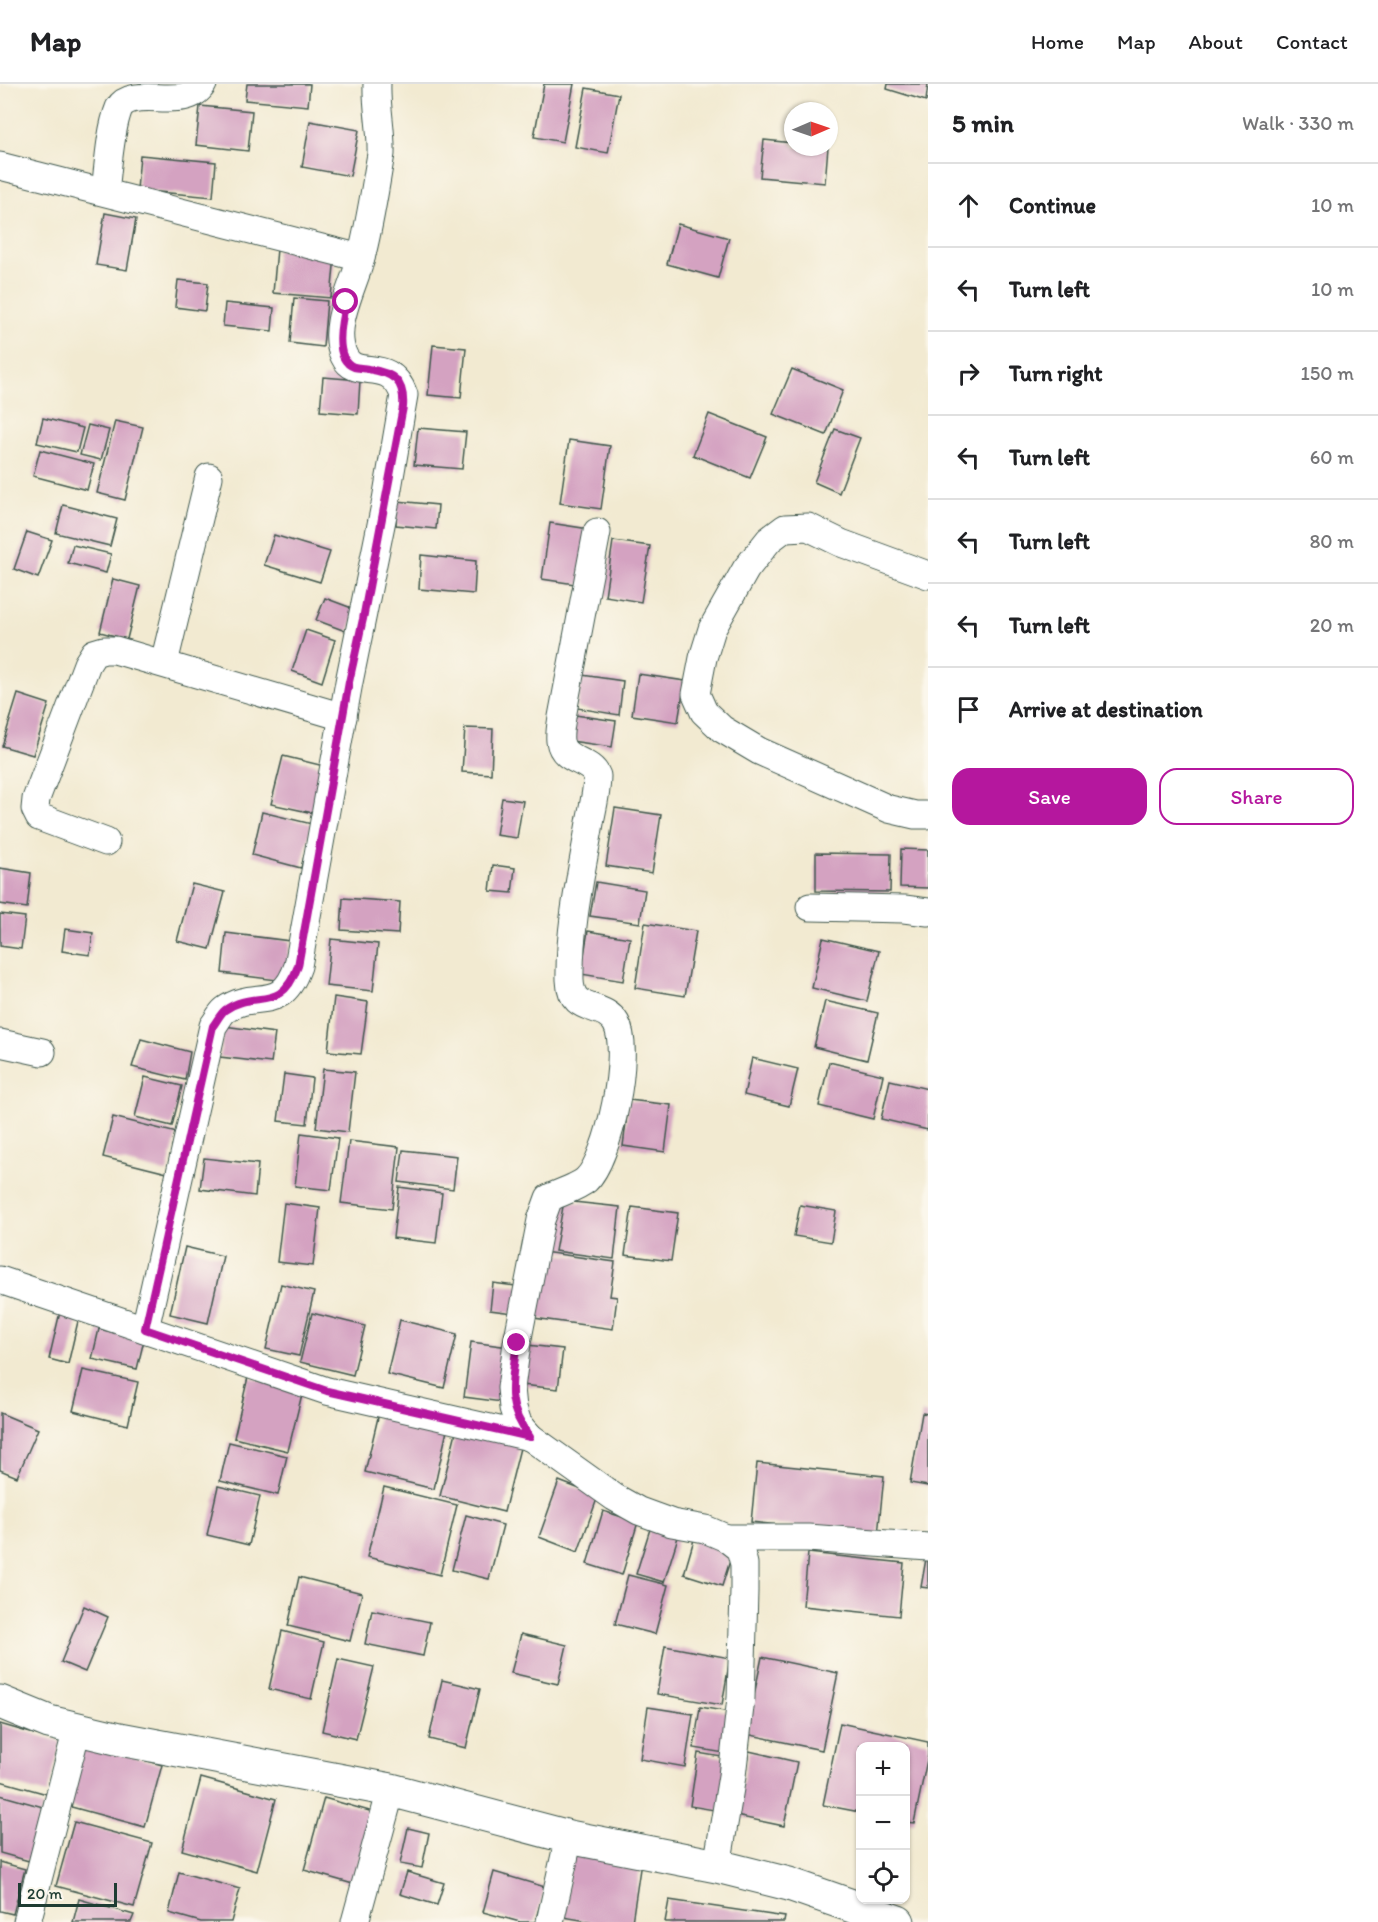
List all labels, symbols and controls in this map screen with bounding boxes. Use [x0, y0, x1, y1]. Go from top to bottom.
text: Map [30, 24, 81, 58]
text: Home [1031, 29, 1084, 54]
text: Map [1117, 29, 1156, 54]
text: About [1189, 29, 1243, 54]
text: Contact [1276, 29, 1348, 54]
north arrow [784, 102, 838, 156]
text: 5 min [952, 107, 1014, 139]
text: Walk · 330 m [1242, 111, 1354, 135]
icon: ahead [952, 189, 985, 222]
text: Continue [1009, 192, 1096, 219]
text: 10 m [1311, 193, 1354, 217]
icon: left [952, 273, 985, 306]
text: Turn left [1009, 276, 1090, 303]
text: 10 m [1311, 277, 1354, 301]
route start [332, 288, 358, 314]
icon: right [952, 357, 985, 390]
text: Turn right [1009, 360, 1103, 387]
text: 150 m [1301, 361, 1354, 385]
icon: left [952, 441, 985, 474]
text: Turn left [1009, 444, 1090, 471]
text: 60 m [1310, 445, 1354, 469]
icon: left [952, 525, 985, 558]
text: Turn left [1009, 528, 1090, 555]
text: 80 m [1309, 529, 1354, 553]
icon: left [952, 609, 985, 642]
text: Turn left [1009, 612, 1090, 639]
text: 20 m [1310, 613, 1354, 637]
icon: arrive [952, 693, 985, 726]
text: Arrive at destination [1009, 696, 1203, 723]
button: Save [952, 768, 1147, 825]
button: Share [1159, 768, 1354, 825]
route end [503, 1329, 529, 1355]
map controls [856, 1742, 910, 1904]
button: + [856, 1742, 910, 1796]
button: − [856, 1796, 910, 1850]
button: locate [856, 1850, 910, 1904]
scale bar [18, 1880, 117, 1908]
text: 20 m [27, 1884, 62, 1903]

